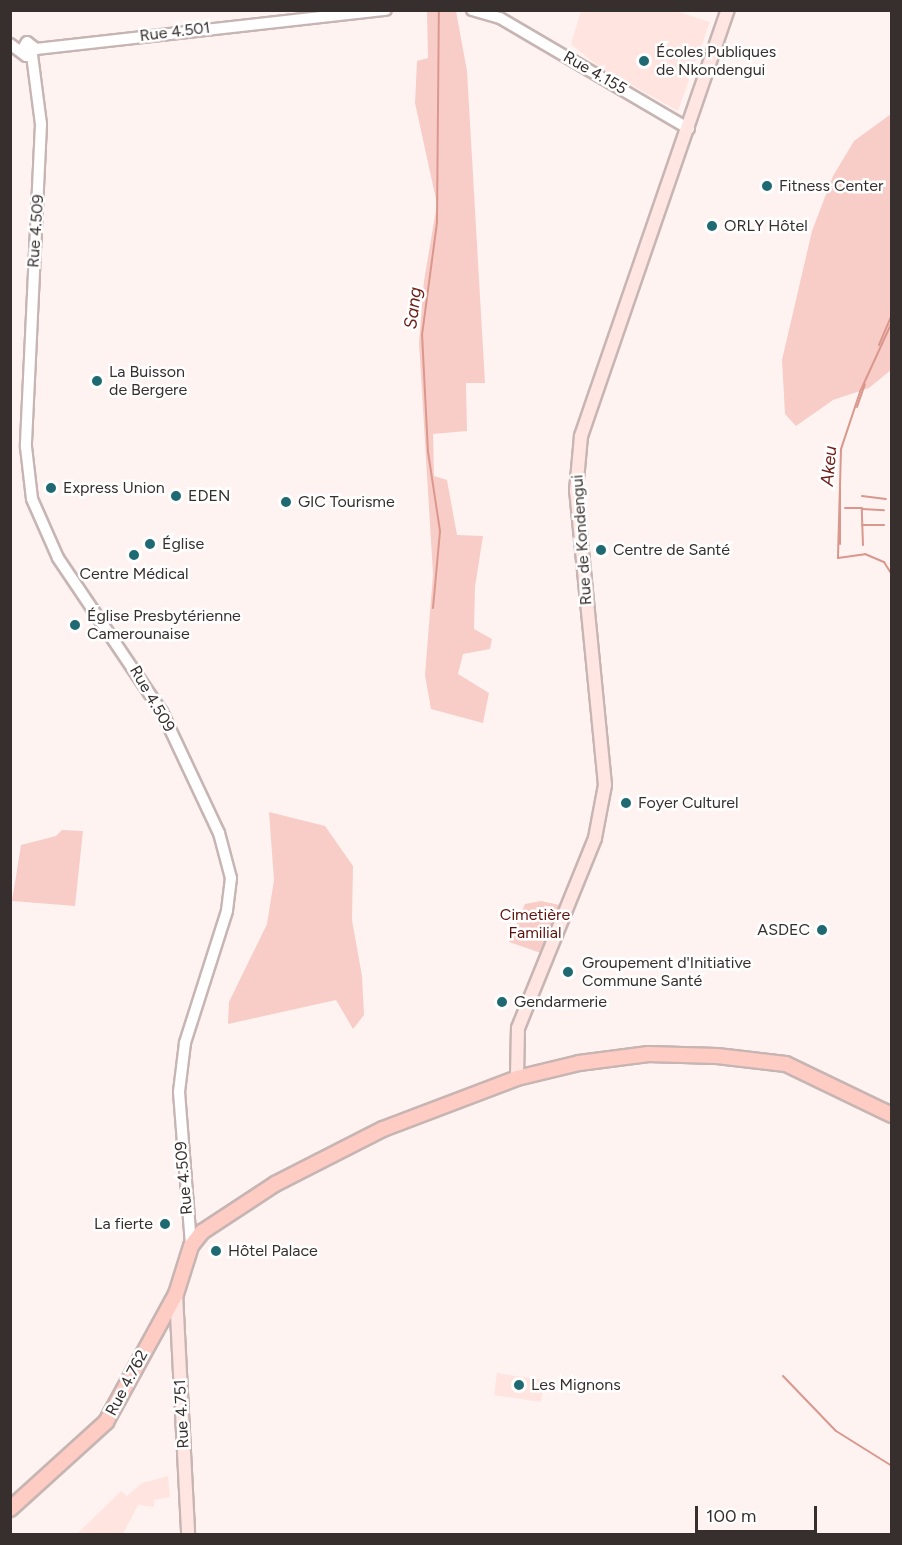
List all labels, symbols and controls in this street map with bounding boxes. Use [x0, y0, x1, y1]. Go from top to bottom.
street label: Rue 4.501 [139, 18, 211, 46]
place label: Écoles Publiques de Nkondengui [656, 42, 776, 80]
street label: Rue 4.155 [560, 47, 630, 99]
marker: Écoles Publiques de Nkondengui [637, 54, 651, 68]
place label: Fitness Center [779, 176, 883, 196]
marker: Fitness Center [760, 179, 774, 193]
street label: Rue 4.509 [24, 194, 48, 268]
place label: ORLY Hôtel [724, 216, 808, 236]
marker: ORLY Hôtel [705, 219, 719, 233]
water label: Sang [400, 286, 426, 330]
place label: La Buisson de Bergere [109, 362, 187, 400]
marker: La Buisson de Bergere [90, 374, 104, 388]
water label: Akeu [816, 445, 842, 487]
street label: Rue de Kondengui [568, 474, 596, 606]
place label: Express Union [63, 478, 165, 498]
marker: Express Union [44, 481, 58, 495]
place label: EDEN [188, 486, 230, 506]
marker: EDEN [169, 489, 183, 503]
place label: GIC Tourisme [298, 492, 395, 512]
marker: GIC Tourisme [279, 495, 293, 509]
place label: Église [162, 534, 204, 554]
marker: Église [143, 537, 157, 551]
place label: Centre de Santé [613, 540, 730, 560]
marker: Centre de Santé [594, 543, 608, 557]
marker: Centre Médical [127, 548, 141, 562]
place label: Centre Médical [79, 564, 189, 584]
place label: Église Presbytérienne Camerounaise [87, 606, 241, 644]
marker: Église Presbytérienne Camerounaise [68, 618, 82, 632]
street label: Rue 4.509 [125, 662, 179, 736]
place label: Foyer Culturel [638, 793, 739, 813]
marker: Foyer Culturel [619, 796, 633, 810]
park label: Cimetière Familial [500, 905, 570, 943]
place label: ASDEC [757, 920, 810, 940]
marker: ASDEC [815, 923, 829, 937]
place label: Groupement d'Initiative Commune Santé [582, 953, 751, 991]
marker: Groupement d'Initiative Commune Santé [559, 963, 577, 981]
place label: Gendarmerie [514, 992, 607, 1012]
marker: Gendarmerie [495, 995, 509, 1009]
street label: Rue 4.509 [171, 1141, 197, 1215]
place label: La fierte [94, 1214, 153, 1234]
marker: La fierte [158, 1217, 172, 1231]
place label: Hôtel Palace [228, 1241, 318, 1261]
marker: Hôtel Palace [209, 1244, 223, 1258]
street label: Rue 4.762 [102, 1347, 152, 1419]
place label: Les Mignons [531, 1375, 621, 1395]
marker: Les Mignons [512, 1378, 526, 1392]
street label: Rue 4.751 [171, 1379, 193, 1449]
scale bar [698, 1494, 820, 1532]
text: 100 m [706, 1505, 756, 1527]

